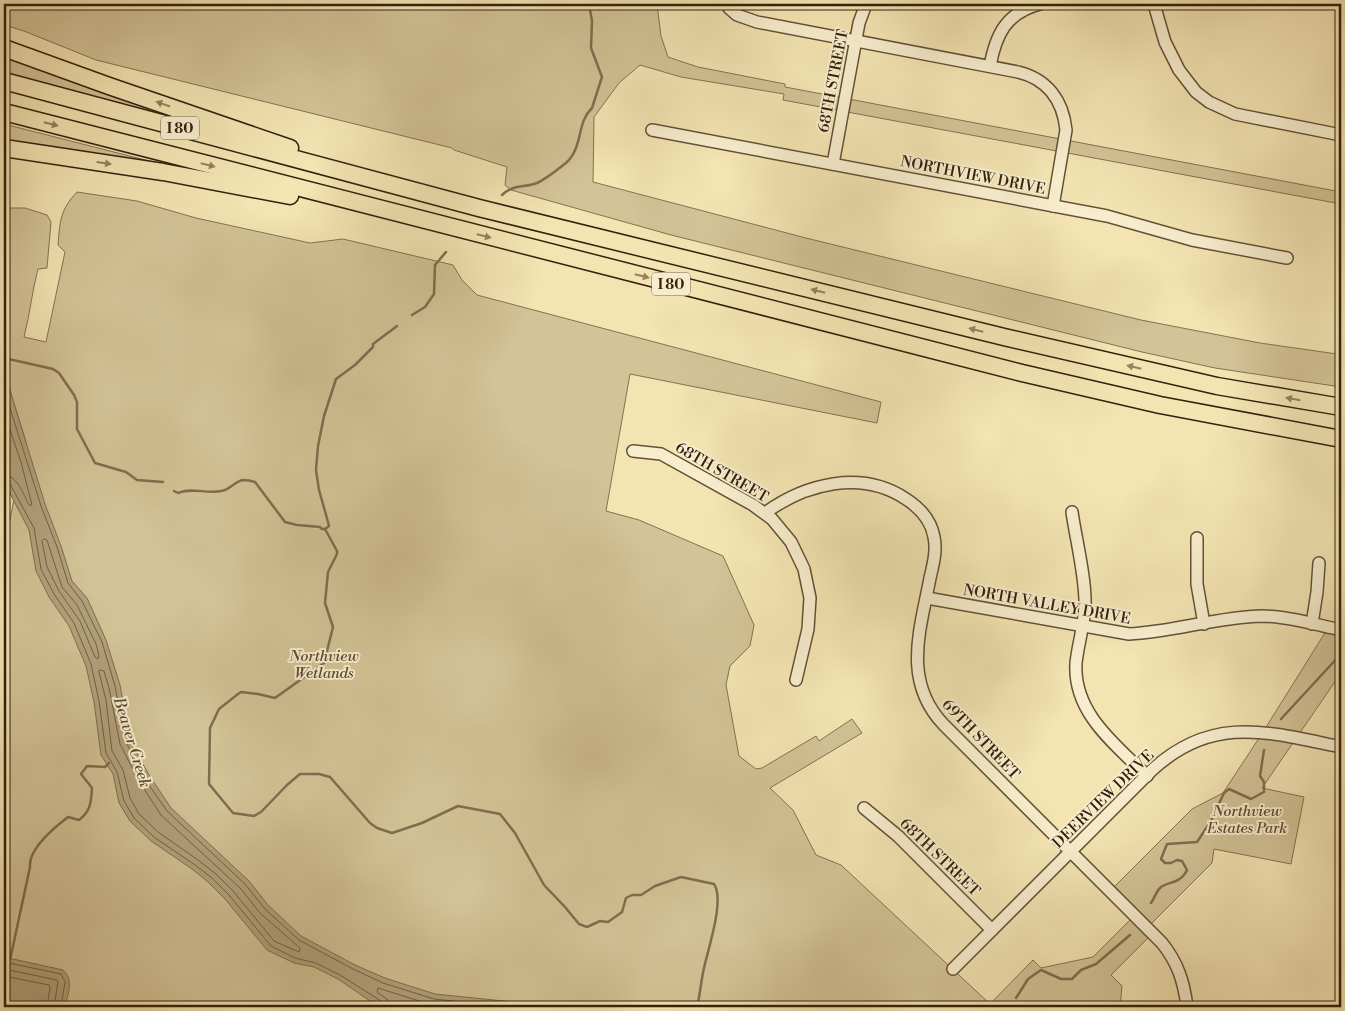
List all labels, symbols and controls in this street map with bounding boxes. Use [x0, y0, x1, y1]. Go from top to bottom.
street label: 68TH STREET [814, 28, 853, 134]
one-way arrow [156, 100, 171, 108]
road number: I 80 [161, 116, 199, 140]
one-way arrow [43, 121, 58, 129]
street label: NORTHVIEW DRIVE [899, 152, 1047, 199]
one-way arrow [96, 159, 112, 167]
one-way arrow [201, 161, 216, 169]
one-way arrow [477, 232, 492, 240]
one-way arrow [634, 272, 649, 280]
road number: I 80 [652, 272, 690, 296]
one-way arrow [810, 287, 825, 295]
one-way arrow [968, 326, 983, 334]
one-way arrow [1125, 363, 1141, 371]
one-way arrow [1285, 395, 1301, 403]
street label: 68TH STREET [672, 438, 772, 507]
street label: NORTH VALLEY DRIVE [962, 580, 1132, 629]
park label: Northview Wetlands [288, 647, 359, 683]
water label: Beaver Creek [109, 694, 155, 790]
street label: 69TH STREET [938, 695, 1024, 784]
street label: DEERVIEW DRIVE [1049, 746, 1158, 853]
park label: Northview Estates Park [1206, 802, 1287, 838]
street label: 68TH STREET [895, 814, 984, 901]

